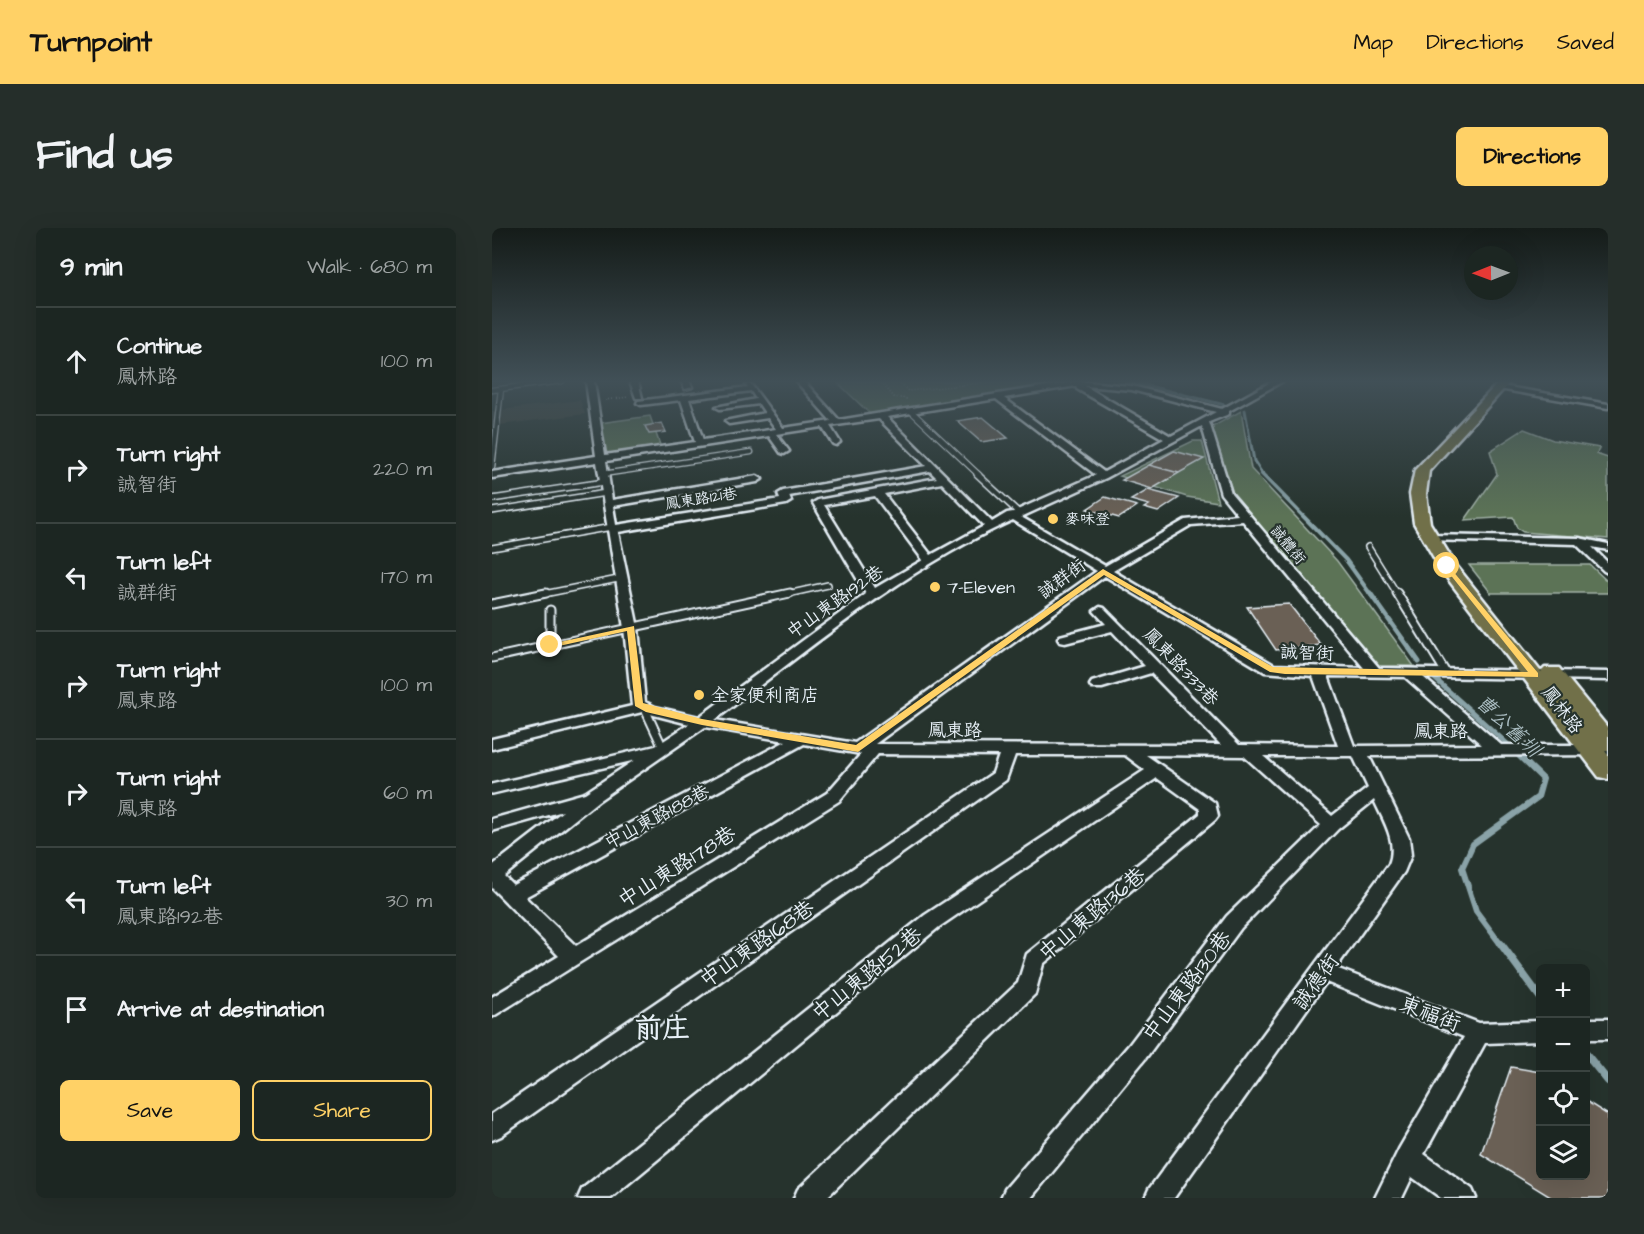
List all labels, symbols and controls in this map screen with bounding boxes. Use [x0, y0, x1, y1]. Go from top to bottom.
text: Turnpoint [30, 23, 152, 62]
text: Map [1353, 28, 1393, 57]
text: Directions [1426, 28, 1524, 57]
text: Saved [1557, 28, 1614, 57]
text: Find us [36, 127, 173, 185]
button: Directions [1456, 127, 1608, 186]
north arrow [1464, 246, 1518, 300]
text: 9 min [60, 249, 122, 285]
text: Walk · 680 m [307, 253, 432, 281]
text: Continue [117, 331, 202, 362]
icon: ahead [60, 345, 93, 378]
text: 100 m [381, 347, 432, 375]
text: 鳳林路 [117, 363, 177, 391]
text: Turn right [117, 439, 220, 470]
icon: right [60, 453, 93, 486]
text: 220 m [373, 455, 432, 483]
text: 誠智街 [117, 471, 177, 499]
street label: 鳳東路121巷 [664, 483, 738, 515]
place label: 麥味登 [1065, 509, 1110, 530]
marker: 麥味登 [1046, 512, 1060, 526]
street label: 誠體街 [1265, 521, 1311, 569]
text: Turn left [117, 547, 211, 578]
route start [1433, 552, 1459, 578]
street label: 誠群街 [1033, 553, 1091, 605]
street label: 中山東路192巷 [782, 559, 888, 645]
icon: left [60, 561, 93, 594]
text: 170 m [381, 563, 432, 591]
place label: 7-Eleven [947, 575, 1015, 600]
text: 誠群街 [117, 579, 177, 607]
marker: 7-Eleven [928, 580, 942, 594]
street label: 鳳東路333巷 [1137, 623, 1225, 711]
route end [536, 631, 562, 657]
street label: 誠智街 [1280, 640, 1334, 666]
text: Turn right [117, 655, 220, 686]
icon: right [60, 669, 93, 702]
text: 100 m [381, 671, 432, 699]
street label: 鳳林路 [1536, 681, 1588, 739]
place label: 全家便利商店 [711, 683, 819, 708]
text: 鳳東路 [117, 687, 177, 715]
marker: 全家便利商店 [692, 688, 706, 702]
water label: 曹公舊圳 [1469, 688, 1548, 765]
street label: 鳳東路 [928, 718, 982, 743]
street label: 鳳東路 [1414, 719, 1468, 744]
text: Turn right [117, 763, 220, 794]
icon: right [60, 777, 93, 810]
text: 60 m [383, 779, 432, 807]
street label: 中山東路188巷 [600, 779, 714, 855]
text: 鳳東路 [117, 795, 177, 823]
street label: 中山東路178巷 [612, 819, 742, 915]
street label: 中山東路136巷 [1032, 861, 1152, 967]
text: Turn left [117, 871, 211, 902]
icon: left [60, 885, 93, 918]
text: 30 m [386, 887, 432, 915]
street label: 中山東路168巷 [694, 894, 820, 994]
text: 鳳東路192巷 [117, 903, 222, 931]
street label: 中山東路152巷 [806, 920, 928, 1028]
street label: 中山東路130巷 [1136, 925, 1238, 1047]
street label: 誠德街 [1286, 948, 1346, 1016]
map controls [1536, 964, 1590, 1180]
button: + [1536, 964, 1590, 1018]
street label: 東福街 [1395, 989, 1465, 1039]
icon: arrive [60, 993, 93, 1026]
text: Arrive at destination [117, 994, 324, 1025]
district label: 前庄 [634, 1009, 690, 1048]
button: − [1536, 1018, 1590, 1072]
button: locate [1536, 1072, 1590, 1126]
button: Save [60, 1080, 240, 1141]
button: Share [252, 1080, 432, 1141]
button: layers [1536, 1126, 1590, 1180]

